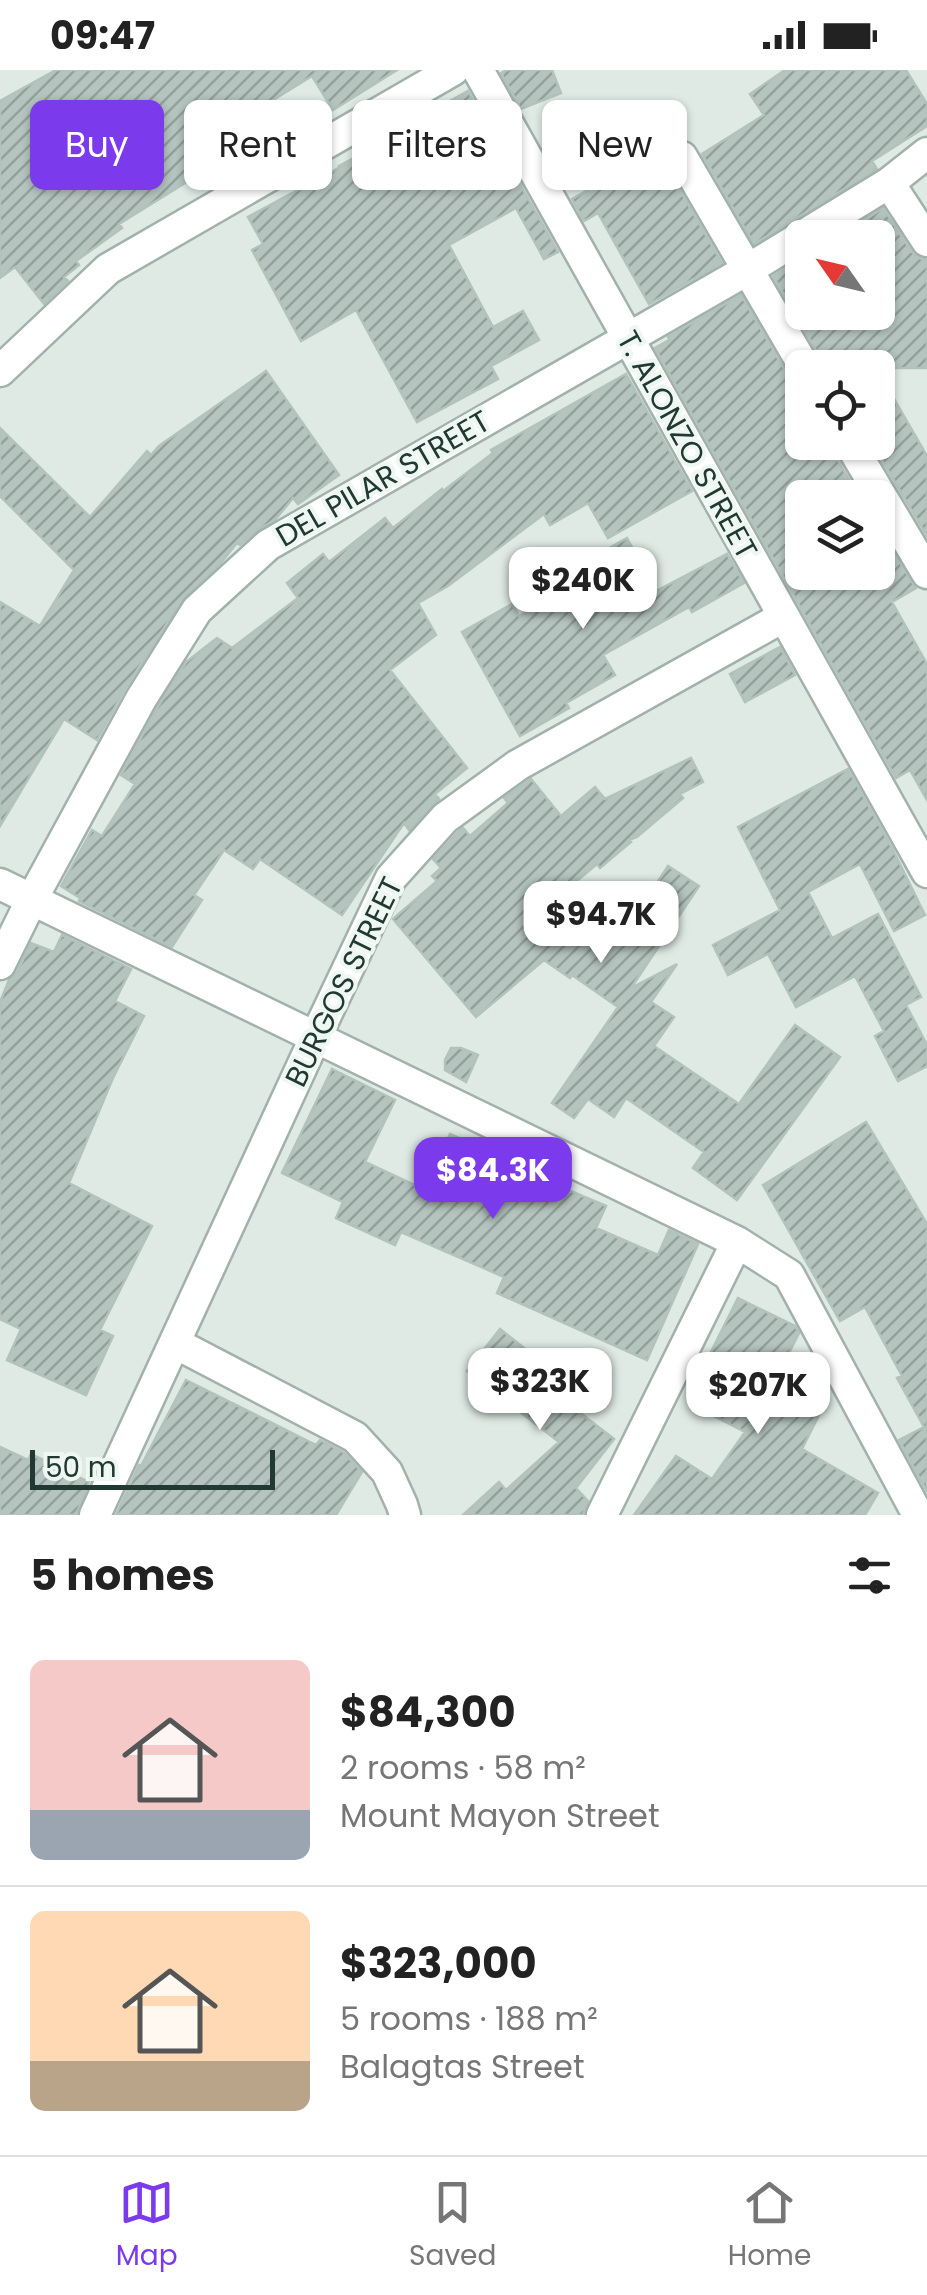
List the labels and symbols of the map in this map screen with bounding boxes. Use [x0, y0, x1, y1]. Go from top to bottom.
north arrow [785, 220, 895, 330]
street label: T. ALONZO STREET [607, 323, 768, 567]
street label: DEL PILAR STREET [268, 400, 498, 557]
pin: $240K [513, 547, 653, 632]
street label: BURGOS STREET [274, 870, 413, 1094]
pin: $94.7K [520, 881, 682, 966]
pin: $84.3K [412, 1137, 574, 1222]
pin: $323K [470, 1348, 610, 1433]
pin: $207K [688, 1352, 828, 1437]
scale bar [30, 1445, 275, 1490]

